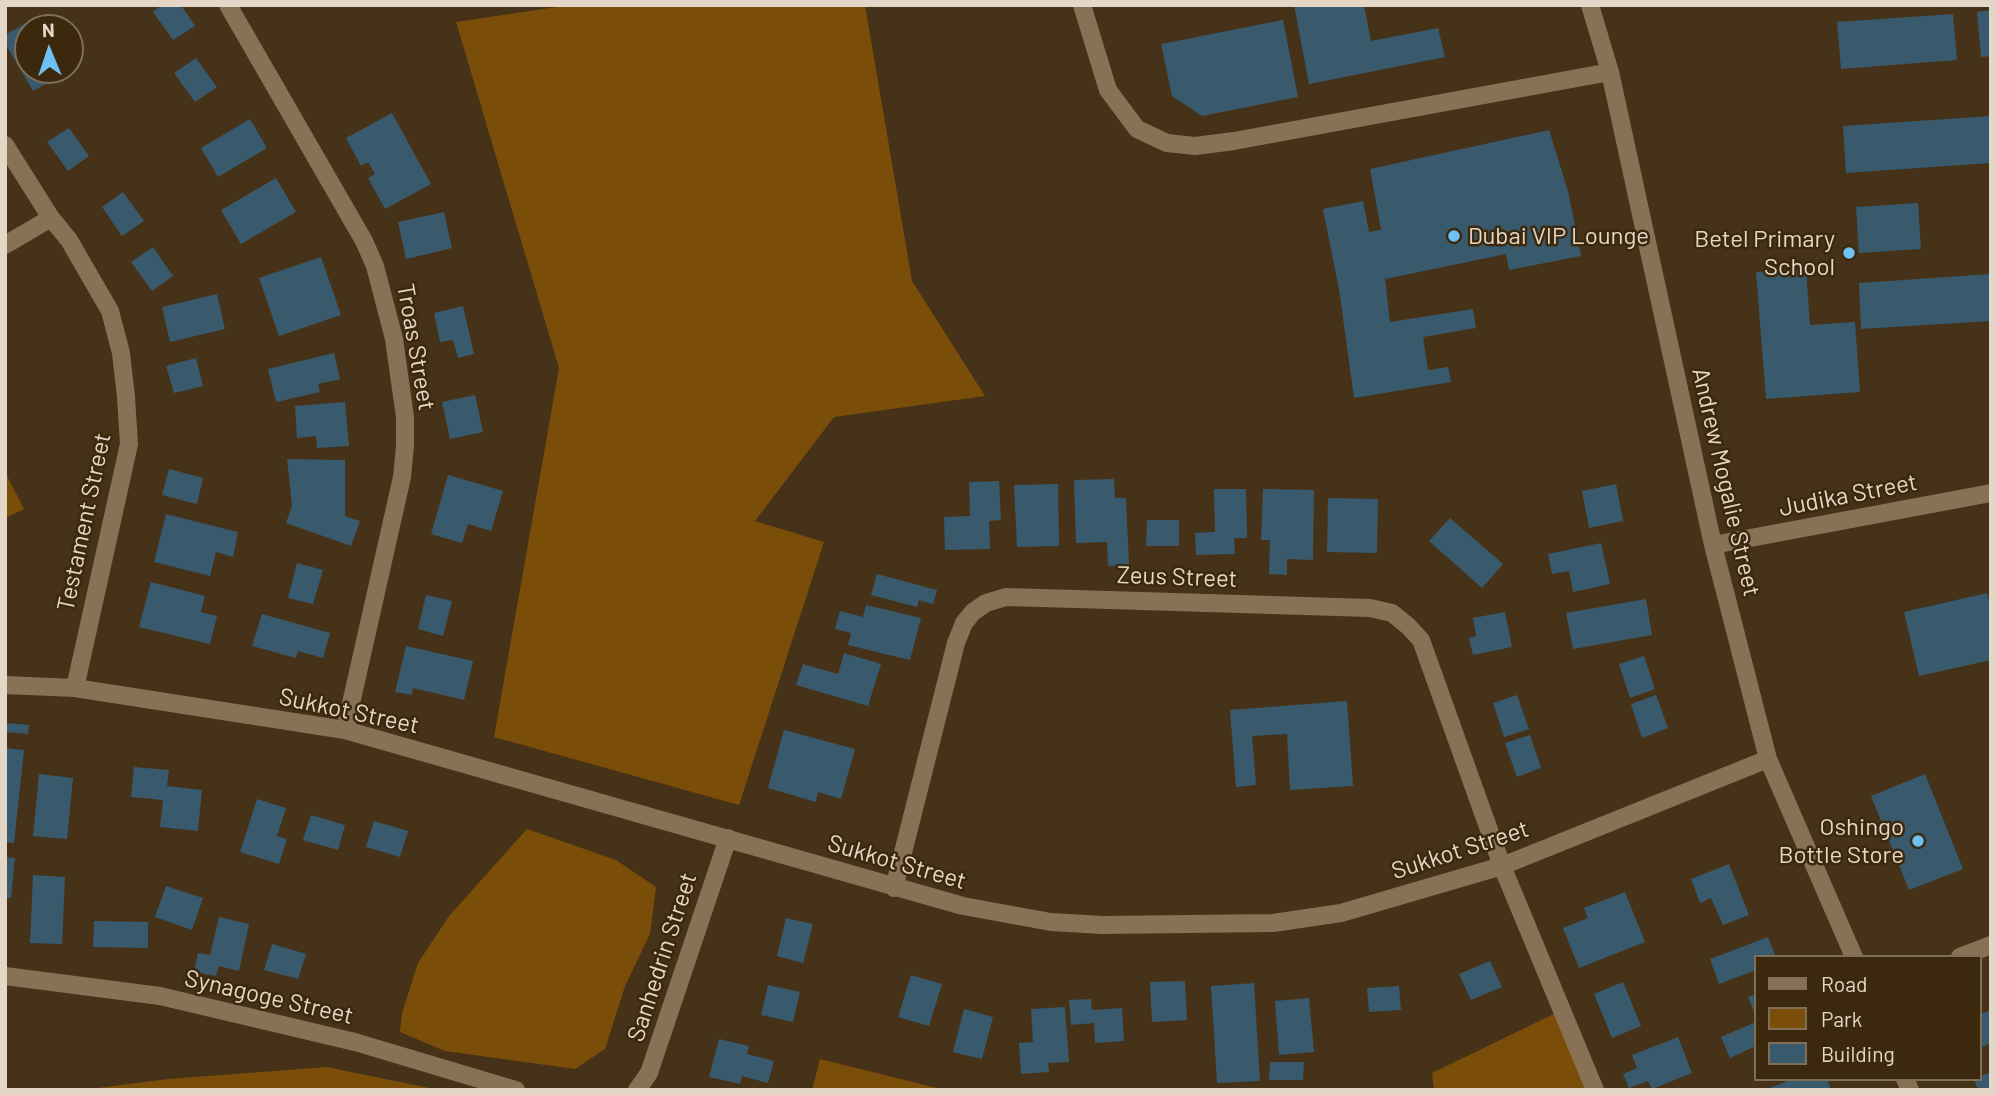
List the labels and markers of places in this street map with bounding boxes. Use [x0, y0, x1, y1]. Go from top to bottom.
place label: Dubai VIP Lounge [1468, 222, 1649, 250]
place label: Betel Primary School [1694, 225, 1835, 281]
marker: Dubai VIP Lounge [1446, 228, 1462, 244]
marker: Betel Primary School [1841, 245, 1857, 261]
place label: Oshingo Bottle Store [1779, 813, 1904, 869]
marker: Oshingo Bottle Store [1910, 833, 1926, 849]

